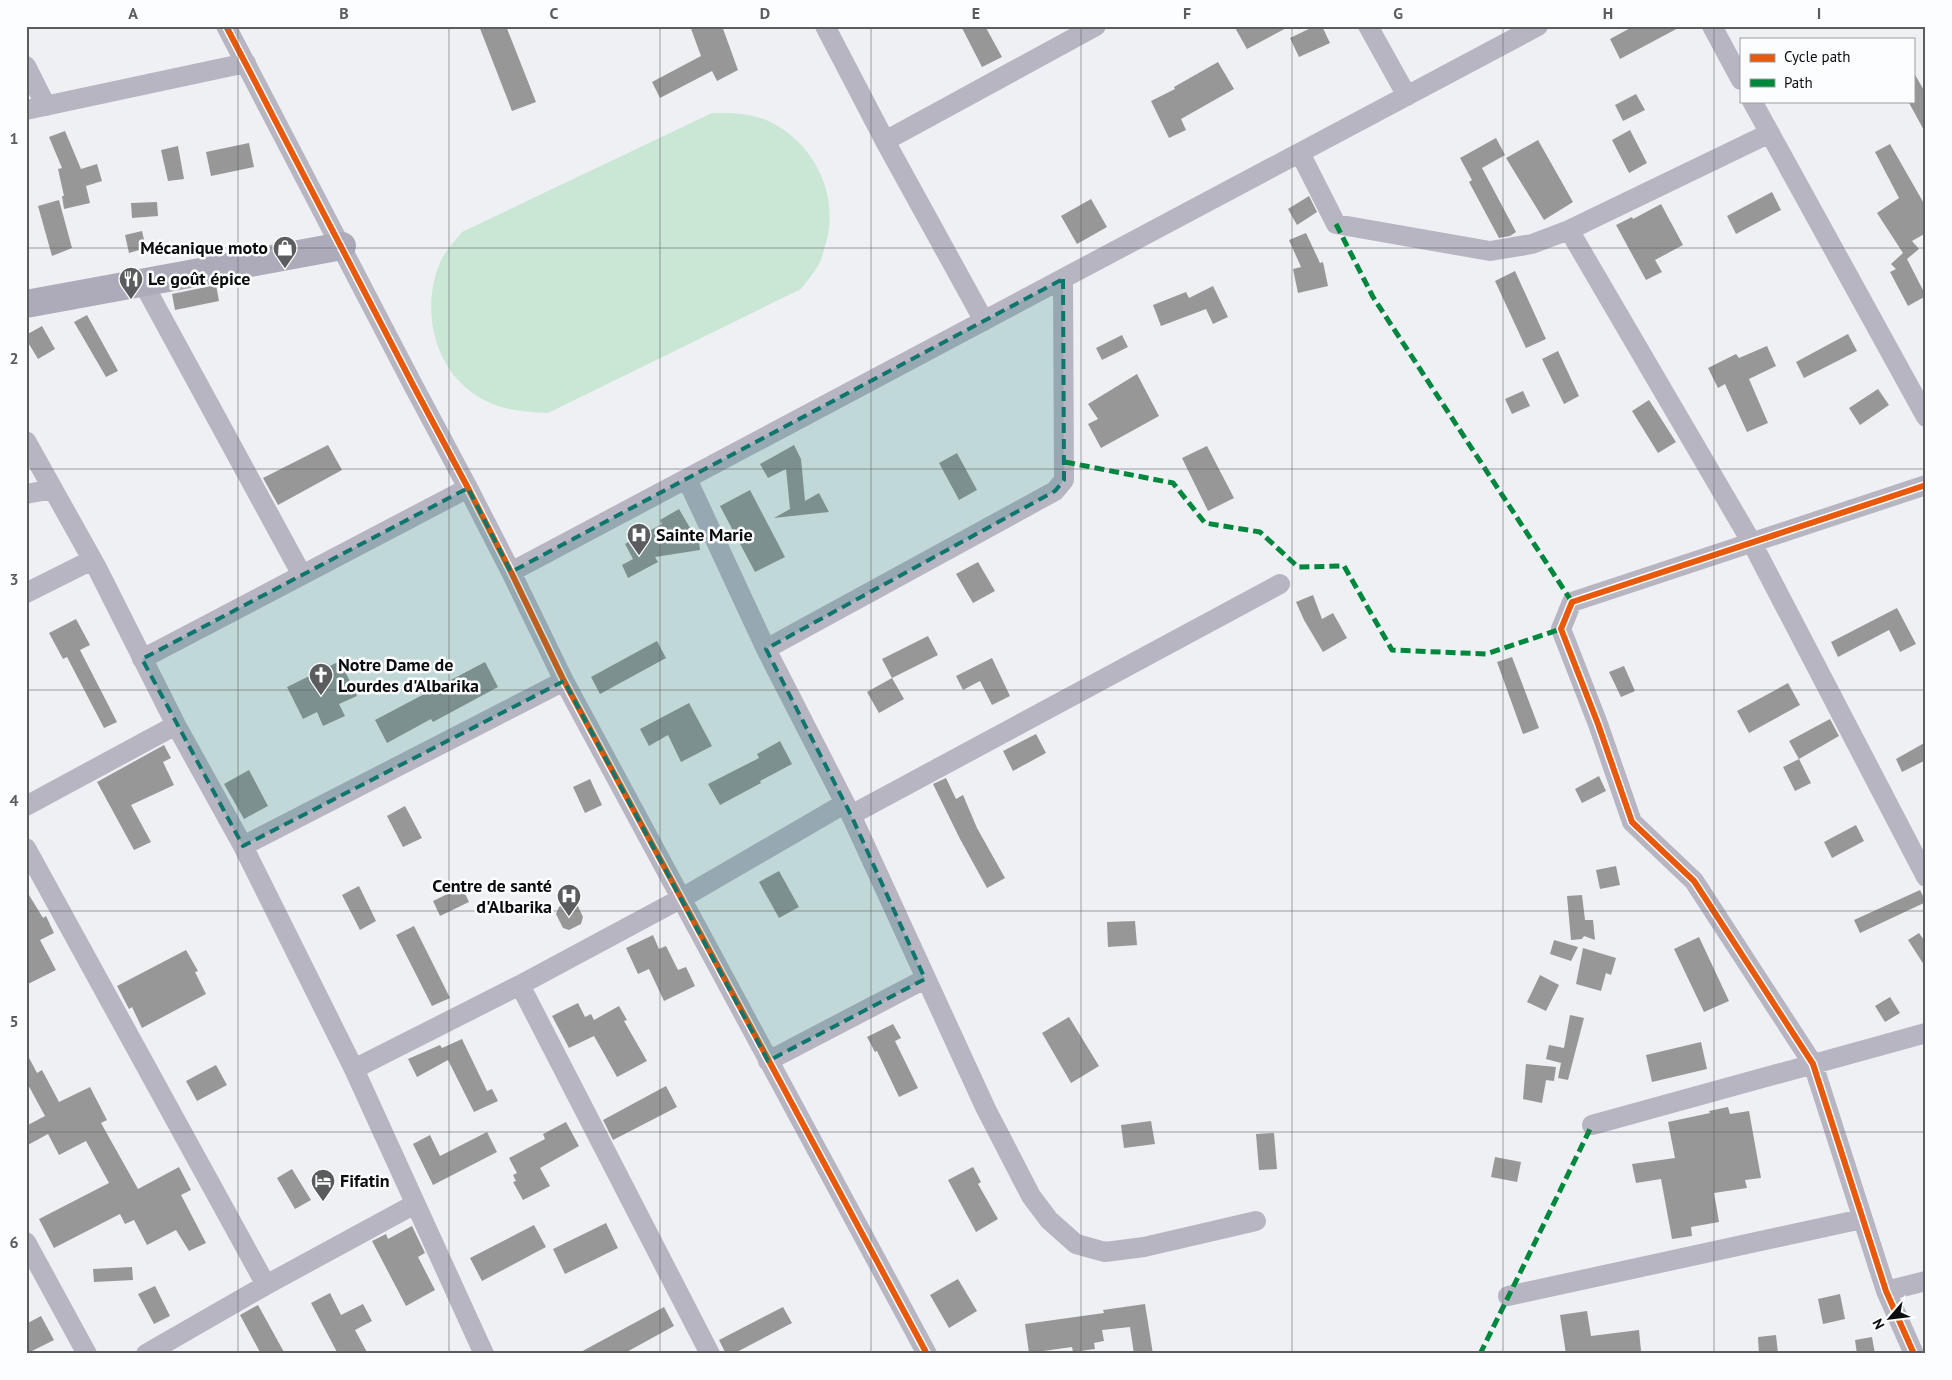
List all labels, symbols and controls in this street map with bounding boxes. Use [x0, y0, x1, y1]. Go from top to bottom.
text: A [128, 3, 138, 23]
text: B [339, 3, 349, 23]
text: C [550, 3, 559, 23]
text: D [760, 3, 770, 23]
text: E [972, 3, 980, 23]
text: F [1183, 3, 1191, 23]
text: G [1393, 3, 1403, 23]
text: H [1603, 3, 1613, 23]
text: I [1817, 3, 1821, 23]
legend [1740, 38, 1914, 102]
text: Cycle path [1784, 47, 1850, 66]
text: Path [1784, 73, 1813, 92]
text: 1 [9, 128, 19, 148]
shop icon: Mécanique moto [272, 235, 298, 269]
place label: Mécanique moto [140, 236, 268, 259]
restaurant icon: Le goût épice [118, 266, 144, 300]
place label: Le goût épice [148, 267, 251, 290]
text: 2 [9, 348, 19, 368]
hospital icon: Sainte Marie [626, 522, 652, 556]
place label: Sainte Marie [656, 523, 753, 546]
text: 3 [9, 569, 19, 589]
place label: Notre Dame de Lourdes d'Albarika [338, 653, 479, 697]
church icon: Notre Dame de Lourdes d'Albarika [308, 662, 334, 696]
text: 4 [9, 790, 19, 810]
place label: Centre de santé d'Albarika [432, 874, 552, 918]
hospital icon: Centre de santé d'Albarika [556, 883, 582, 917]
text: 5 [9, 1011, 19, 1031]
hotel icon: Fifatin [310, 1168, 336, 1202]
place label: Fifatin [340, 1169, 390, 1192]
text: 6 [9, 1232, 19, 1252]
north arrow [1864, 1292, 1914, 1342]
text: N [1868, 1316, 1889, 1332]

